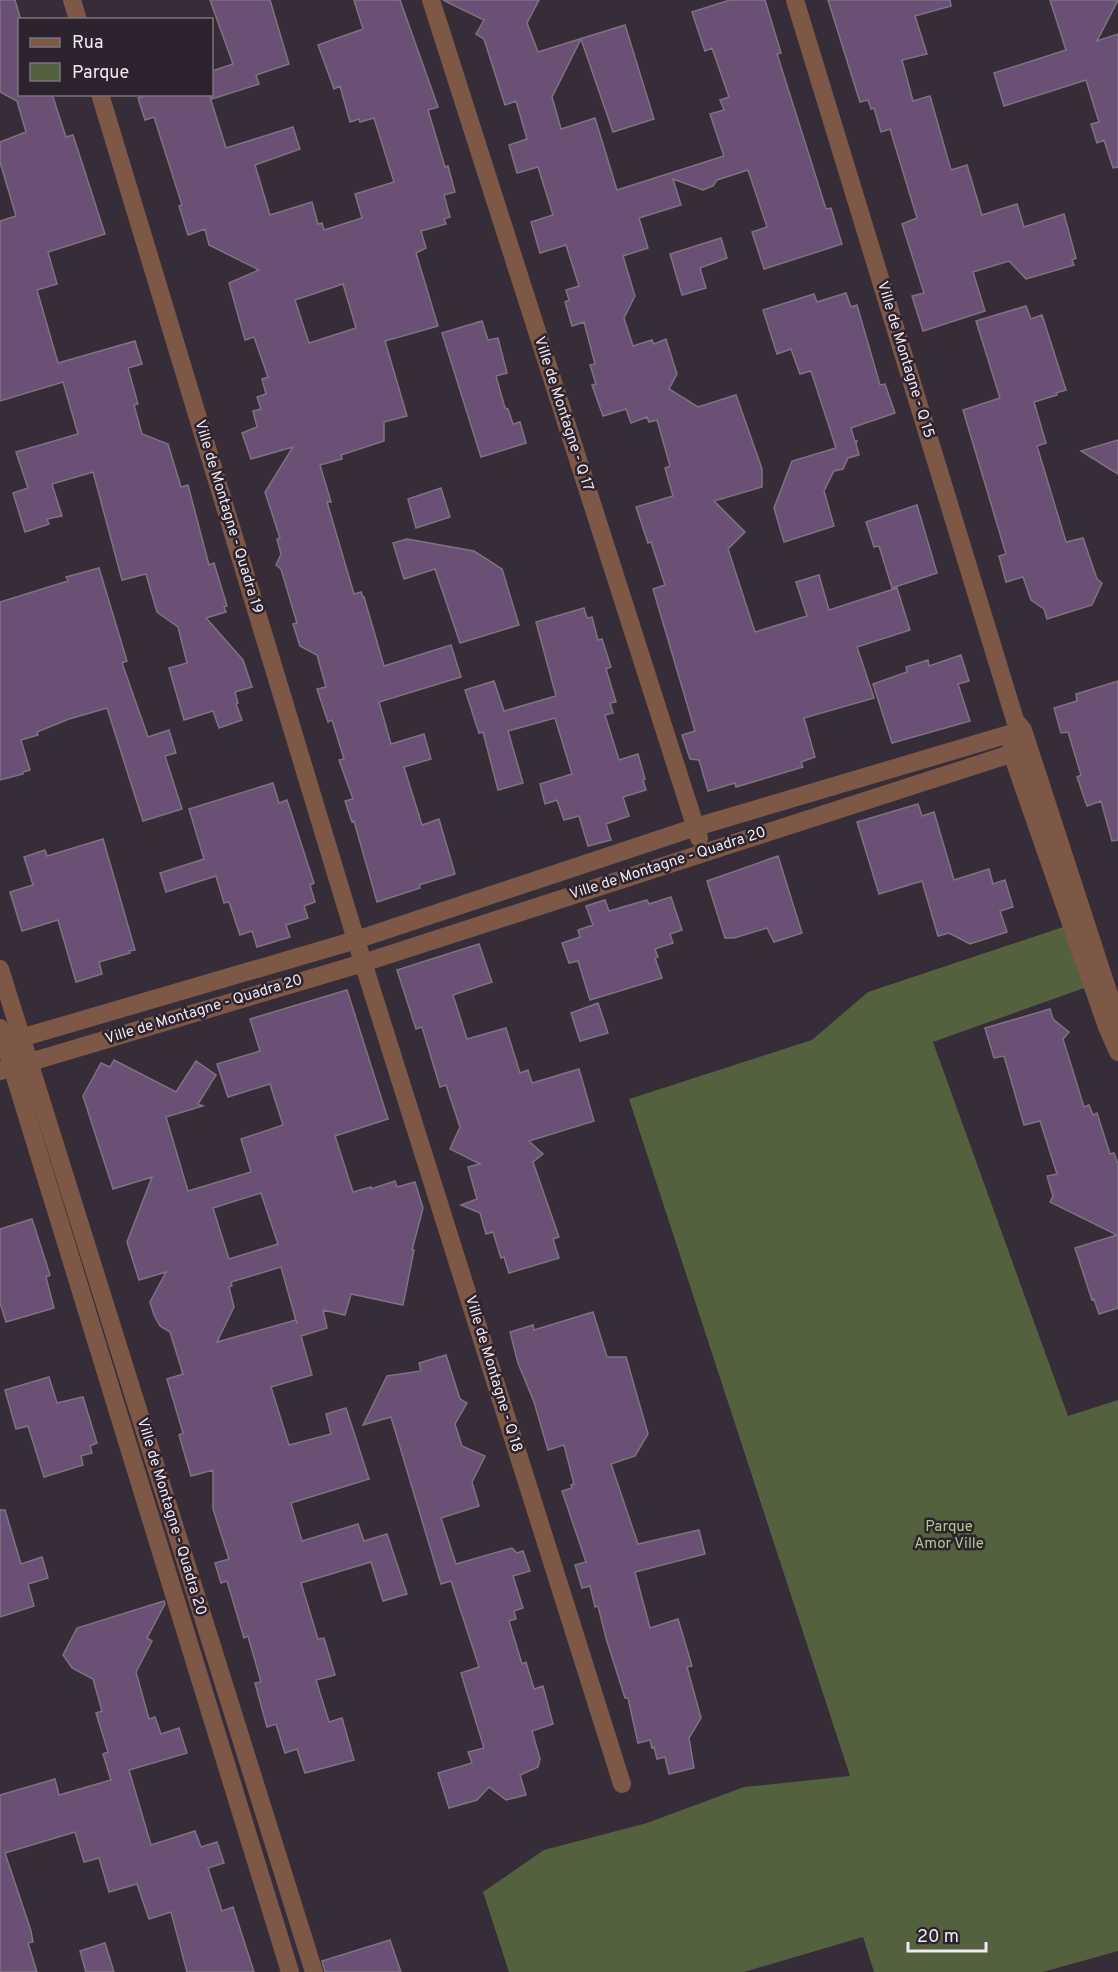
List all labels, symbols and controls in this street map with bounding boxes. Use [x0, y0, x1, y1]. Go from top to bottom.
legend [18, 18, 213, 96]
text: Rua [72, 32, 103, 55]
text: Parque [72, 62, 129, 85]
street label: Ville de Montagne - Q 15 [872, 279, 938, 441]
street label: Ville de Montagne - Q 17 [529, 334, 597, 494]
street label: Ville de Montagne - Quadra 19 [190, 418, 266, 616]
street label: Ville de Montagne - Quadra 20 [567, 823, 769, 905]
street label: Ville de Montagne - Quadra 20 [103, 971, 305, 1049]
street label: Ville de Montagne - Q 18 [460, 1293, 526, 1455]
street label: Ville de Montagne - Quadra 20 [132, 1416, 210, 1618]
park label: Parque Amor Ville [914, 1518, 984, 1554]
scale bar [908, 1915, 986, 1953]
text: 20 m [917, 1926, 959, 1949]

